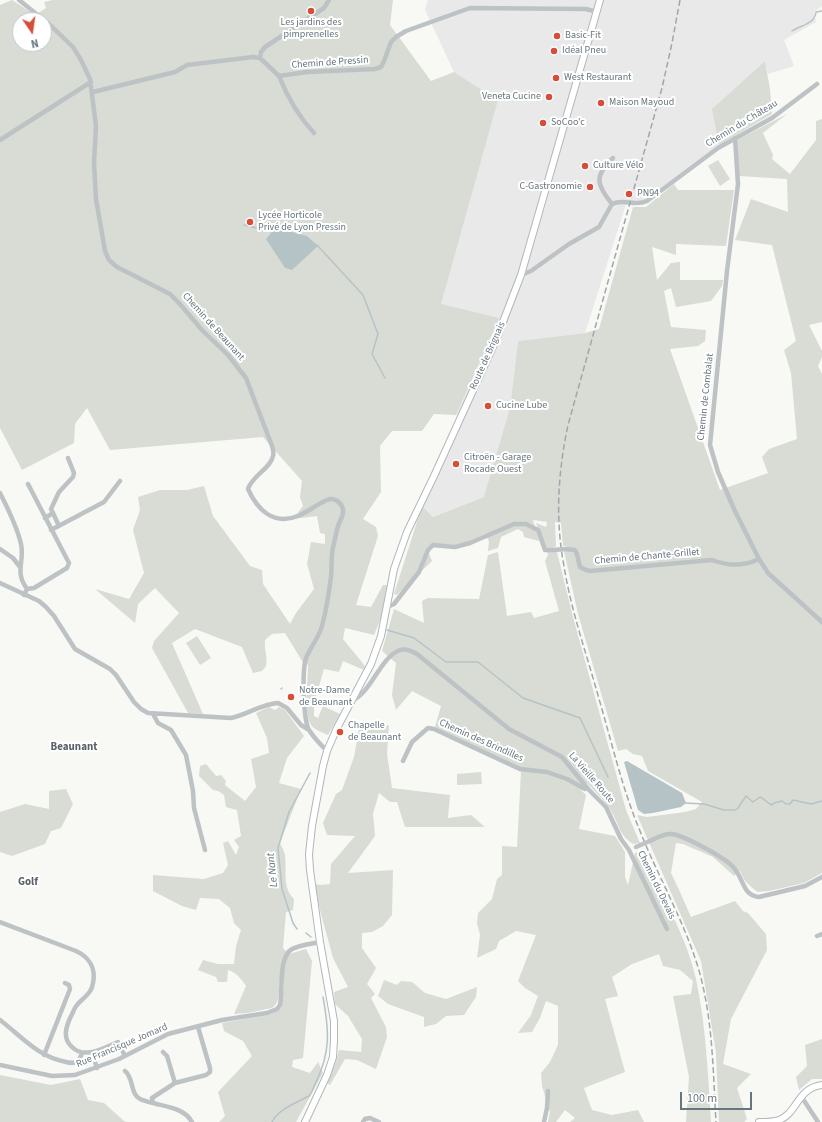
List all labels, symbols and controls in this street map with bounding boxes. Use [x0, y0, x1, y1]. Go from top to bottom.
marker: Les jardins des pimprenelles [306, 6, 316, 16]
north arrow [12, 12, 52, 52]
place label: Les jardins des pimprenelles [280, 17, 342, 40]
place label: Basic-Fit [565, 30, 601, 42]
marker: Basic-Fit [552, 31, 562, 41]
text: N [29, 35, 40, 51]
place label: Idéal Pneu [562, 45, 606, 57]
marker: Idéal Pneu [549, 46, 559, 56]
street label: Chemin de Pressin [291, 54, 369, 72]
place label: West Restaurant [564, 72, 632, 84]
marker: West Restaurant [551, 73, 561, 83]
place label: Veneta Cucine [482, 91, 541, 103]
marker: Veneta Cucine [544, 92, 554, 102]
place label: Maison Mayoud [609, 97, 674, 109]
marker: Maison Mayoud [596, 98, 606, 108]
street label: Chemin du Château [704, 98, 780, 150]
place label: SoCoo'c [551, 117, 585, 129]
marker: SoCoo'c [538, 118, 548, 128]
place label: Culture Vélo [593, 160, 644, 172]
marker: Culture Vélo [580, 161, 590, 171]
place label: C-Gastronomie [519, 181, 582, 193]
marker: C-Gastronomie [585, 182, 595, 192]
place label: PN94 [637, 188, 659, 200]
marker: PN94 [624, 189, 634, 199]
place label: Lycée Horticole Privé de Lyon Pressin [258, 210, 346, 234]
marker: Lycée Horticole Privé de Lyon Pressin [245, 217, 255, 227]
street label: Chemin de Beaunant [179, 291, 247, 363]
street label: Route de Brignais [468, 320, 508, 392]
street label: Chemin de Combalat [695, 353, 717, 441]
place label: Cucine Lube [496, 400, 547, 412]
marker: Cucine Lube [483, 401, 493, 411]
place label: Citroën - Garage Rocade Ouest [464, 452, 531, 476]
marker: Citroën - Garage Rocade Ouest [451, 459, 461, 469]
street label: Chemin de Chante-Grillet [594, 546, 700, 568]
place label: Notre-Dame de Beaunant [299, 685, 352, 708]
marker: Notre-Dame de Beaunant [286, 692, 296, 702]
street label: Chemin des Brindilles [437, 717, 525, 765]
place label: Chapelle de Beaunant [348, 720, 401, 744]
marker: Chapelle de Beaunant [335, 727, 345, 737]
district label: Beaunant [51, 741, 97, 755]
street label: La Vieille Route [566, 750, 616, 806]
street label: Chemin du Devais [634, 849, 678, 921]
water label: Le Nant [265, 852, 281, 888]
district label: Golf [18, 876, 38, 890]
street label: Rue Francisque Jomard [74, 1021, 170, 1071]
scale bar [682, 1084, 754, 1110]
text: 100 m [687, 1090, 717, 1107]

